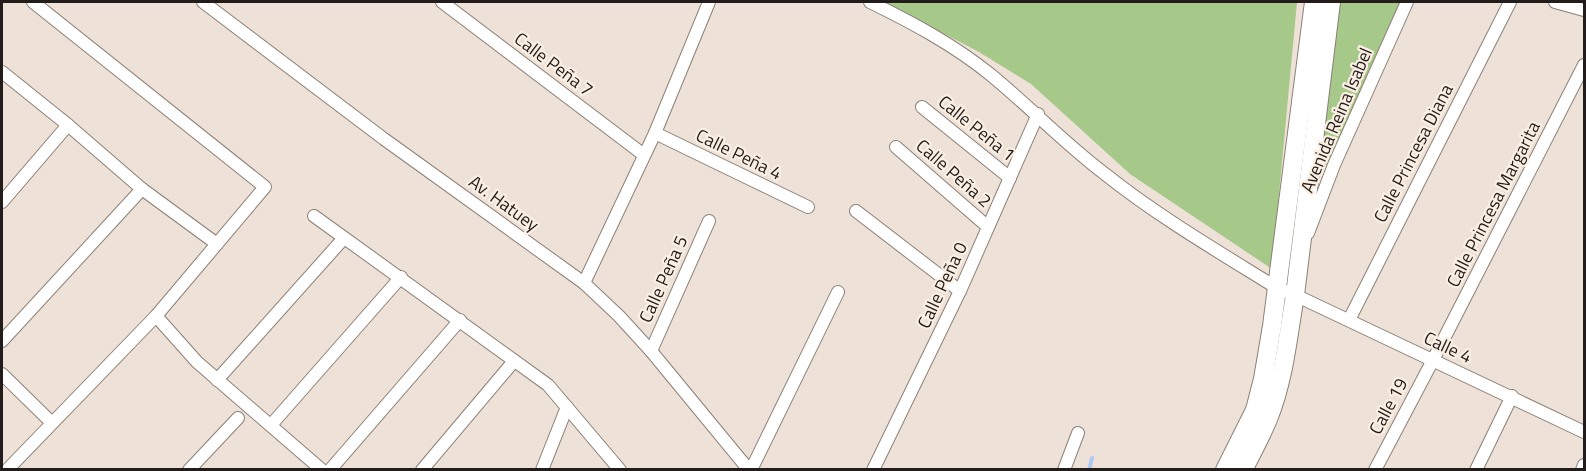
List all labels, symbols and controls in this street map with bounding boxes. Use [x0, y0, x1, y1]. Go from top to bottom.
street label: Calle Peña 7 [509, 25, 599, 103]
street label: Avenida Reina Isabel [1293, 43, 1379, 197]
street label: Calle Princesa Diana [1366, 79, 1460, 227]
street label: Calle Peña 1 [933, 88, 1021, 168]
street label: Calle Princesa Margarita [1439, 116, 1547, 292]
street label: Calle Peña 4 [691, 122, 787, 186]
street label: Calle Peña 2 [910, 132, 998, 214]
street label: Av. Hatuey [463, 168, 545, 238]
street label: Calle Peña 5 [632, 231, 694, 327]
street label: Calle Peña 0 [910, 237, 974, 333]
street label: Calle 4 [1420, 324, 1476, 370]
street label: Calle 19 [1362, 373, 1414, 439]

